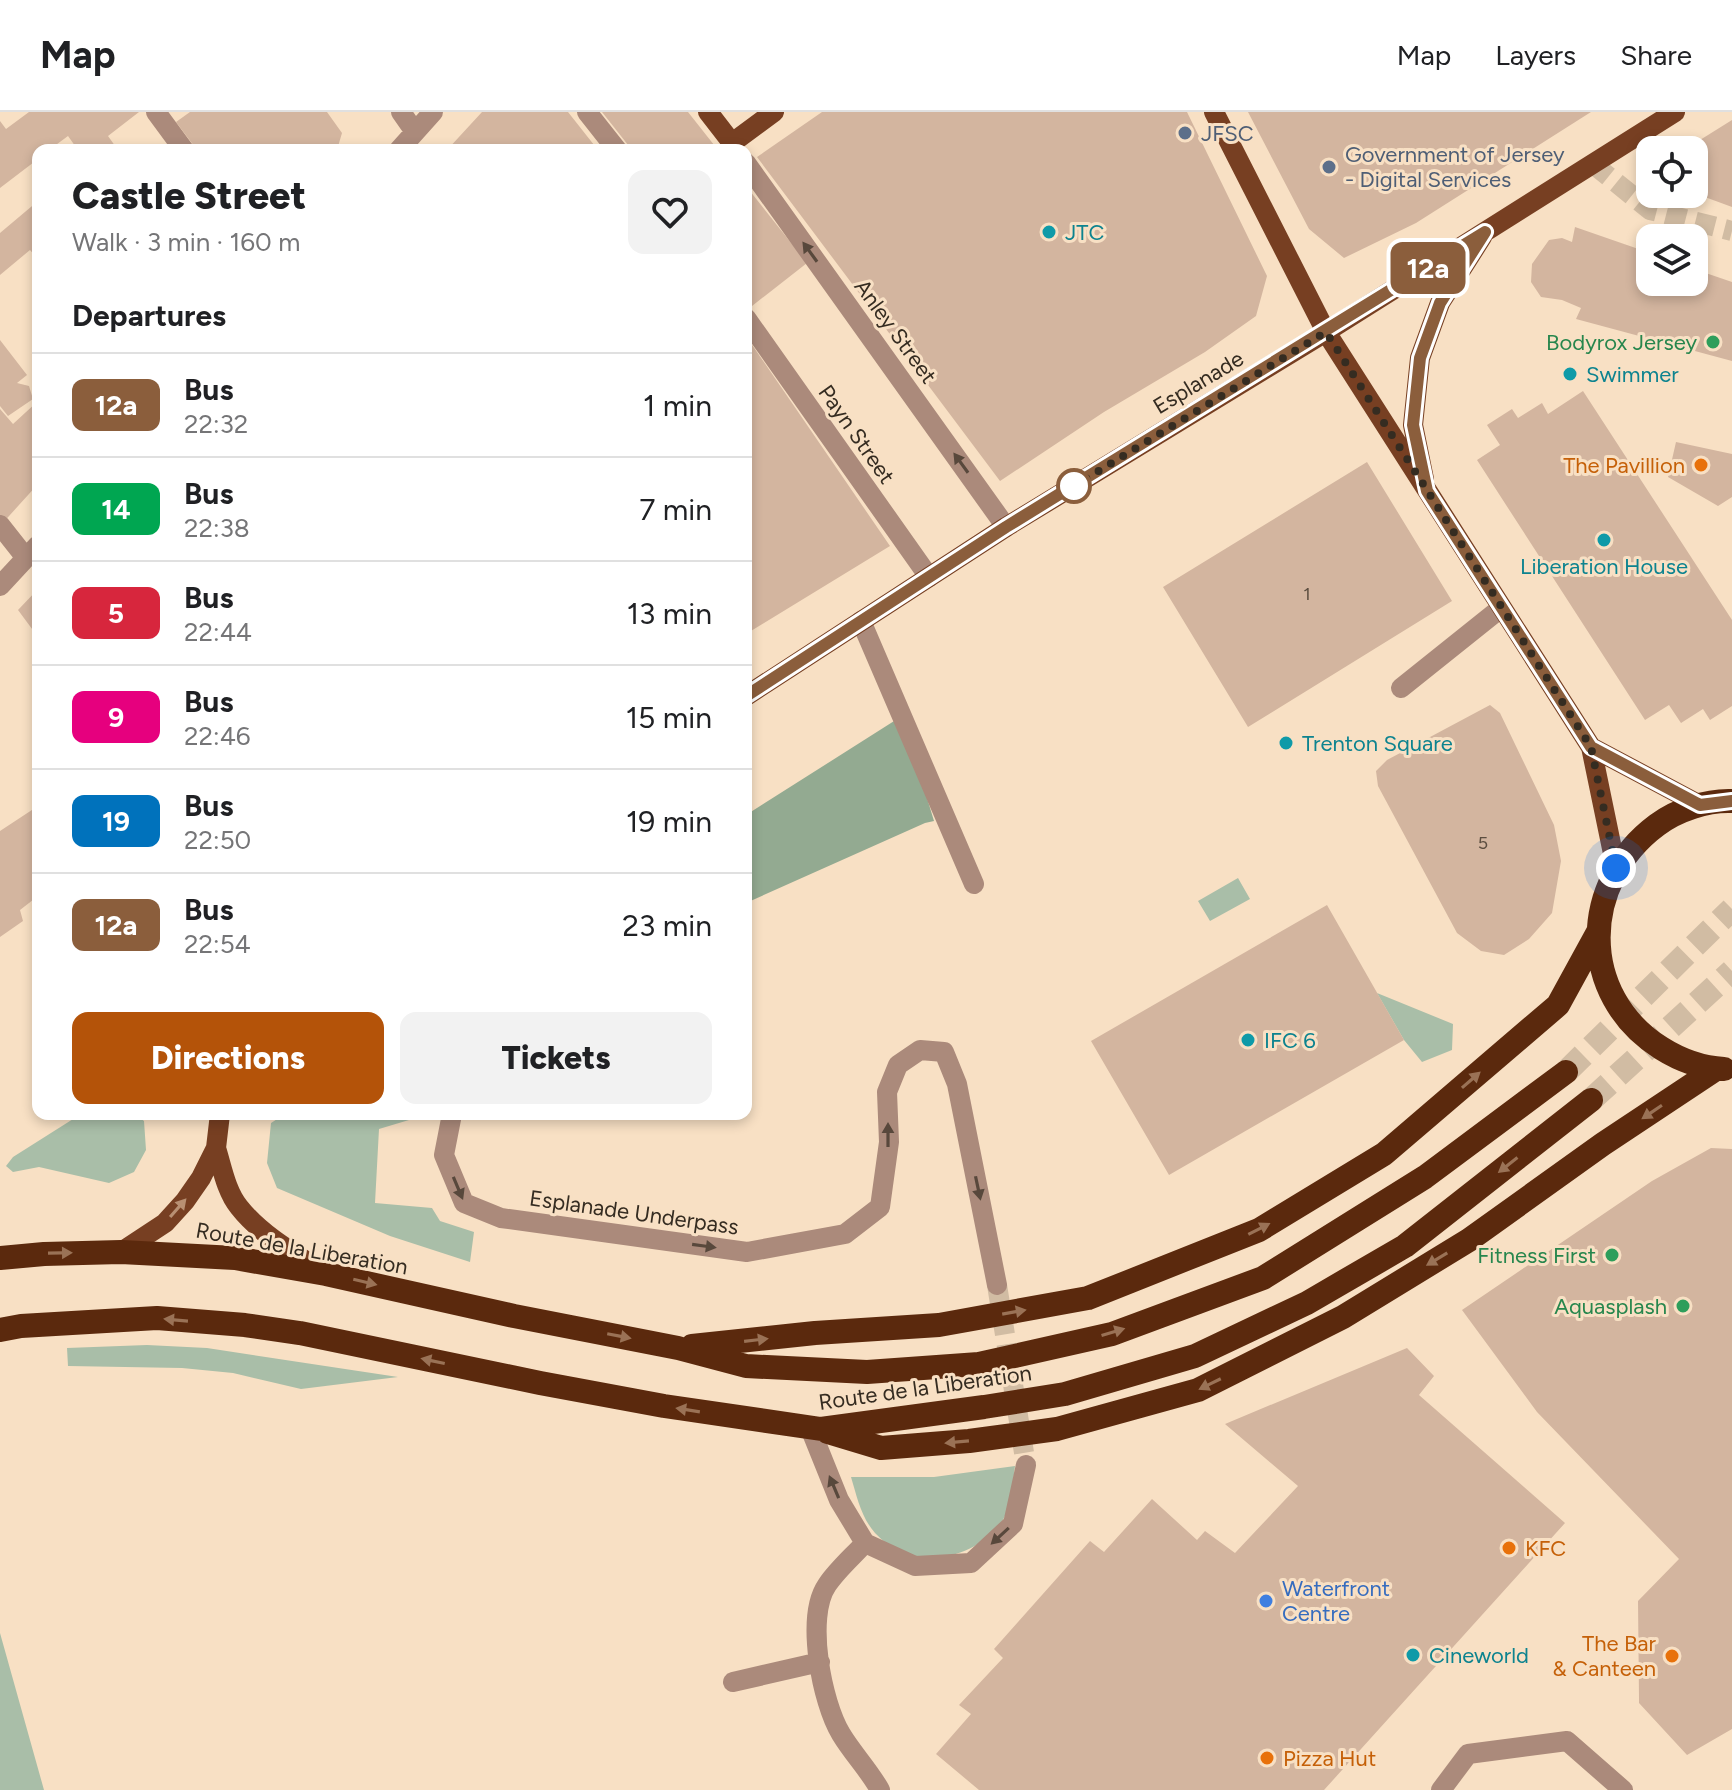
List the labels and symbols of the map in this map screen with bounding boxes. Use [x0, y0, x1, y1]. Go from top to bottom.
place label: JFSC [1201, 120, 1254, 147]
marker: JFSC [1176, 124, 1194, 142]
place label: Government of Jersey - Digital Services [1345, 141, 1565, 193]
marker: Government of Jersey - Digital Services [1320, 158, 1338, 176]
place label: JTC [1065, 219, 1104, 246]
marker: JTC [1040, 223, 1058, 241]
one-way arrow [803, 241, 818, 262]
line badge: 12a [1382, 242, 1474, 294]
street label: Anley Street [849, 274, 942, 389]
place label: Bodyrox Jersey [1546, 329, 1697, 356]
marker: Bodyrox Jersey [1704, 333, 1722, 351]
street label: Esplanade [1148, 345, 1248, 420]
place label: Swimmer [1586, 361, 1679, 388]
marker: Swimmer [1561, 365, 1579, 383]
street label: Payn Street [813, 380, 900, 489]
place label: The Pavillion [1563, 452, 1685, 479]
one-way arrow [954, 453, 969, 474]
marker: The Pavillion [1692, 456, 1710, 474]
unlabelled marker [1057, 469, 1091, 503]
marker: Liberation House [1595, 531, 1613, 549]
place label: Liberation House [1520, 553, 1688, 580]
house number: 1 [1303, 583, 1311, 605]
place label: Trenton Square [1302, 730, 1453, 757]
marker: Trenton Square [1277, 734, 1295, 752]
house number: 5 [1478, 832, 1488, 854]
your location [1596, 848, 1636, 888]
place label: IFC 6 [1264, 1027, 1316, 1054]
marker: IFC 6 [1239, 1031, 1257, 1049]
one-way arrow [1460, 1072, 1480, 1089]
one-way arrow [1641, 1105, 1662, 1120]
one-way arrow [882, 1122, 894, 1147]
one-way arrow [1498, 1156, 1518, 1173]
one-way arrow [972, 1176, 985, 1201]
one-way arrow [452, 1177, 465, 1200]
street label: Esplanade Underpass [528, 1184, 740, 1241]
one-way arrow [168, 1199, 186, 1218]
street label: Route de la Liberation [194, 1217, 410, 1280]
one-way arrow [1247, 1222, 1270, 1235]
one-way arrow [692, 1240, 717, 1253]
place label: Fitness First [1477, 1242, 1596, 1269]
marker: Fitness First [1603, 1246, 1621, 1264]
one-way arrow [48, 1247, 73, 1260]
one-way arrow [1426, 1252, 1448, 1266]
one-way arrow [352, 1276, 377, 1289]
place label: Aquasplash [1554, 1293, 1667, 1320]
marker: Aquasplash [1674, 1297, 1692, 1315]
one-way arrow [1001, 1305, 1026, 1317]
one-way arrow [163, 1313, 188, 1326]
one-way arrow [1102, 1325, 1126, 1338]
one-way arrow [607, 1331, 632, 1343]
one-way arrow [743, 1333, 768, 1346]
one-way arrow [420, 1354, 445, 1367]
street label: Route de la Liberation [817, 1359, 1033, 1416]
one-way arrow [1198, 1378, 1221, 1391]
one-way arrow [675, 1403, 700, 1416]
one-way arrow [944, 1436, 969, 1449]
one-way arrow [828, 1475, 841, 1499]
one-way arrow [991, 1526, 1010, 1544]
place label: KFC [1525, 1535, 1566, 1562]
marker: KFC [1500, 1539, 1518, 1557]
place label: Waterfront Centre [1282, 1575, 1390, 1627]
marker: Waterfront Centre [1257, 1592, 1275, 1610]
place label: The Bar & Canteen [1552, 1630, 1657, 1682]
place label: Cineworld [1429, 1642, 1529, 1669]
marker: Cineworld [1404, 1646, 1422, 1664]
marker: The Bar & Canteen [1663, 1647, 1681, 1665]
place label: Pizza Hut [1283, 1745, 1376, 1772]
marker: Pizza Hut [1258, 1749, 1276, 1767]

